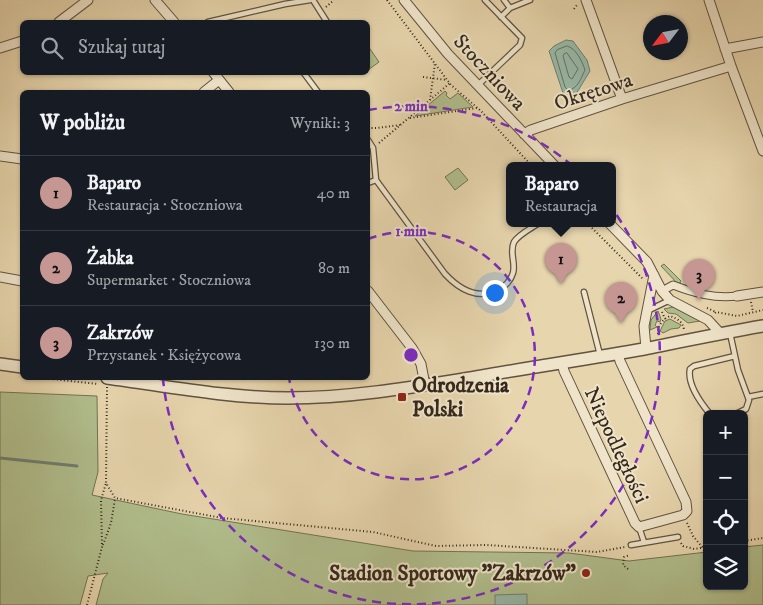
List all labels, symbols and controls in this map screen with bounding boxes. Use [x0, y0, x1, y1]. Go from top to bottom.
north arrow [643, 15, 688, 60]
search box [20, 20, 370, 75]
street label: Stoczniowa [447, 29, 531, 116]
icon: search [38, 34, 66, 62]
text: Szukaj tutaj [78, 36, 165, 59]
street label: Okrętowa [551, 67, 636, 117]
text: 2 min [394, 97, 428, 116]
text: W pobliżu [40, 110, 125, 136]
text: Wyniki: 3 [290, 113, 350, 133]
popup [506, 162, 616, 227]
text: Baparo [87, 172, 141, 195]
text: Baparo [525, 173, 579, 196]
text: 1 [53, 183, 59, 203]
text: 40 m [317, 183, 350, 203]
text: Restauracja · Stoczniowa [87, 195, 243, 215]
text: Restauracja [525, 196, 597, 216]
text: 1 min [395, 222, 427, 241]
pin: 1 [545, 243, 577, 284]
text: Żabka [87, 247, 134, 270]
text: 2 [52, 258, 60, 278]
text: 80 m [318, 258, 350, 278]
pin: 3 [683, 259, 715, 300]
text: Supermarket · Stoczniowa [87, 270, 251, 290]
your location [482, 280, 508, 306]
pin: 2 [605, 282, 637, 323]
text: Zakrzów [87, 322, 153, 345]
text: 3 [53, 333, 59, 353]
text: 130 m [314, 333, 350, 353]
text: Przystanek · Księżycowa [87, 345, 241, 365]
centre of rings [402, 346, 420, 364]
place label: Odrodzenia Polski [412, 373, 510, 423]
street label: Niepodległości [578, 383, 654, 508]
marker: Odrodzenia Polski [396, 391, 408, 403]
map controls [703, 410, 748, 590]
button: + [703, 410, 748, 455]
button: − [703, 455, 748, 500]
button: locate [703, 500, 748, 545]
button: layers [703, 545, 748, 590]
place label: Stadion Sportowy "Zakrzów" [329, 561, 577, 587]
marker: Stadion Sportowy "Zakrzów" [580, 567, 592, 579]

